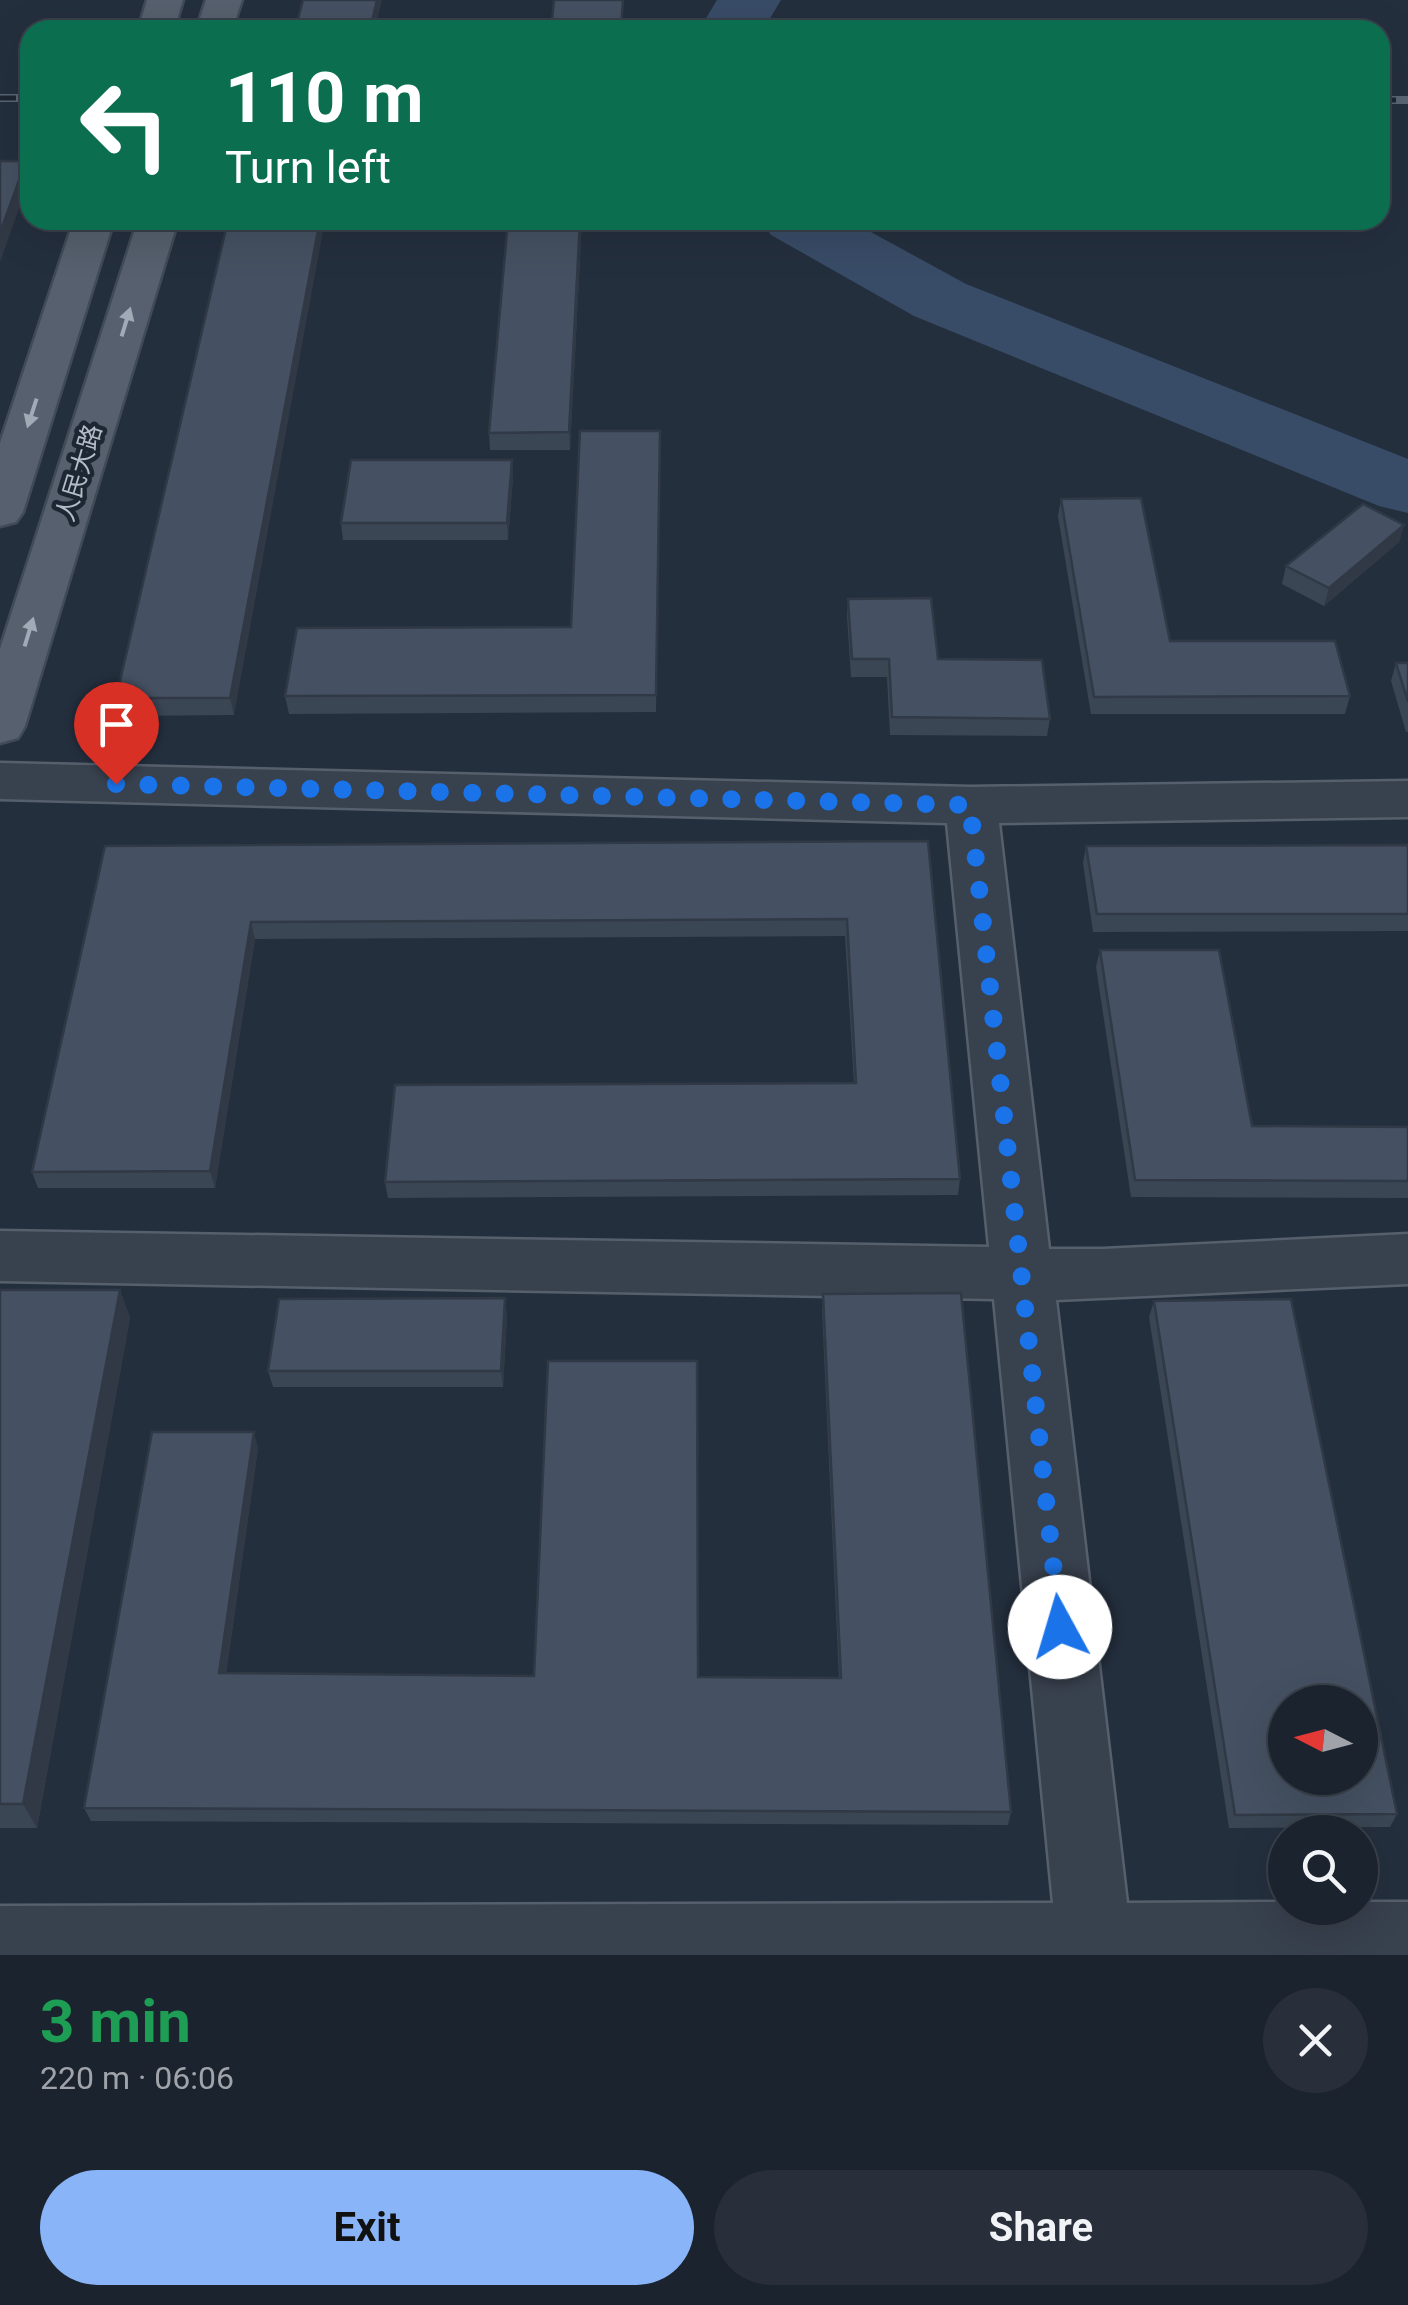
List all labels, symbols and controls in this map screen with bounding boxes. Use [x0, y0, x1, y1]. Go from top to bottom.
text: 110 m [225, 57, 424, 139]
icon: left [60, 60, 190, 190]
text: Turn left [225, 141, 391, 194]
one-way arrow [119, 307, 134, 337]
one-way arrow [24, 398, 39, 428]
street label: 人民大路 [51, 421, 107, 525]
one-way arrow [22, 617, 37, 647]
pin [74, 682, 159, 785]
icon: arrive [89, 697, 144, 752]
position arrow [1008, 1575, 1112, 1679]
north arrow [1268, 1685, 1378, 1795]
map controls [1268, 1685, 1378, 1925]
button: search [1268, 1815, 1378, 1925]
text: 3 min [40, 1986, 191, 2057]
button: close [1263, 1988, 1368, 2093]
text: 220 m · 06:06 [40, 2059, 234, 2097]
button: Exit [40, 2170, 694, 2285]
button: Share [714, 2170, 1368, 2285]

